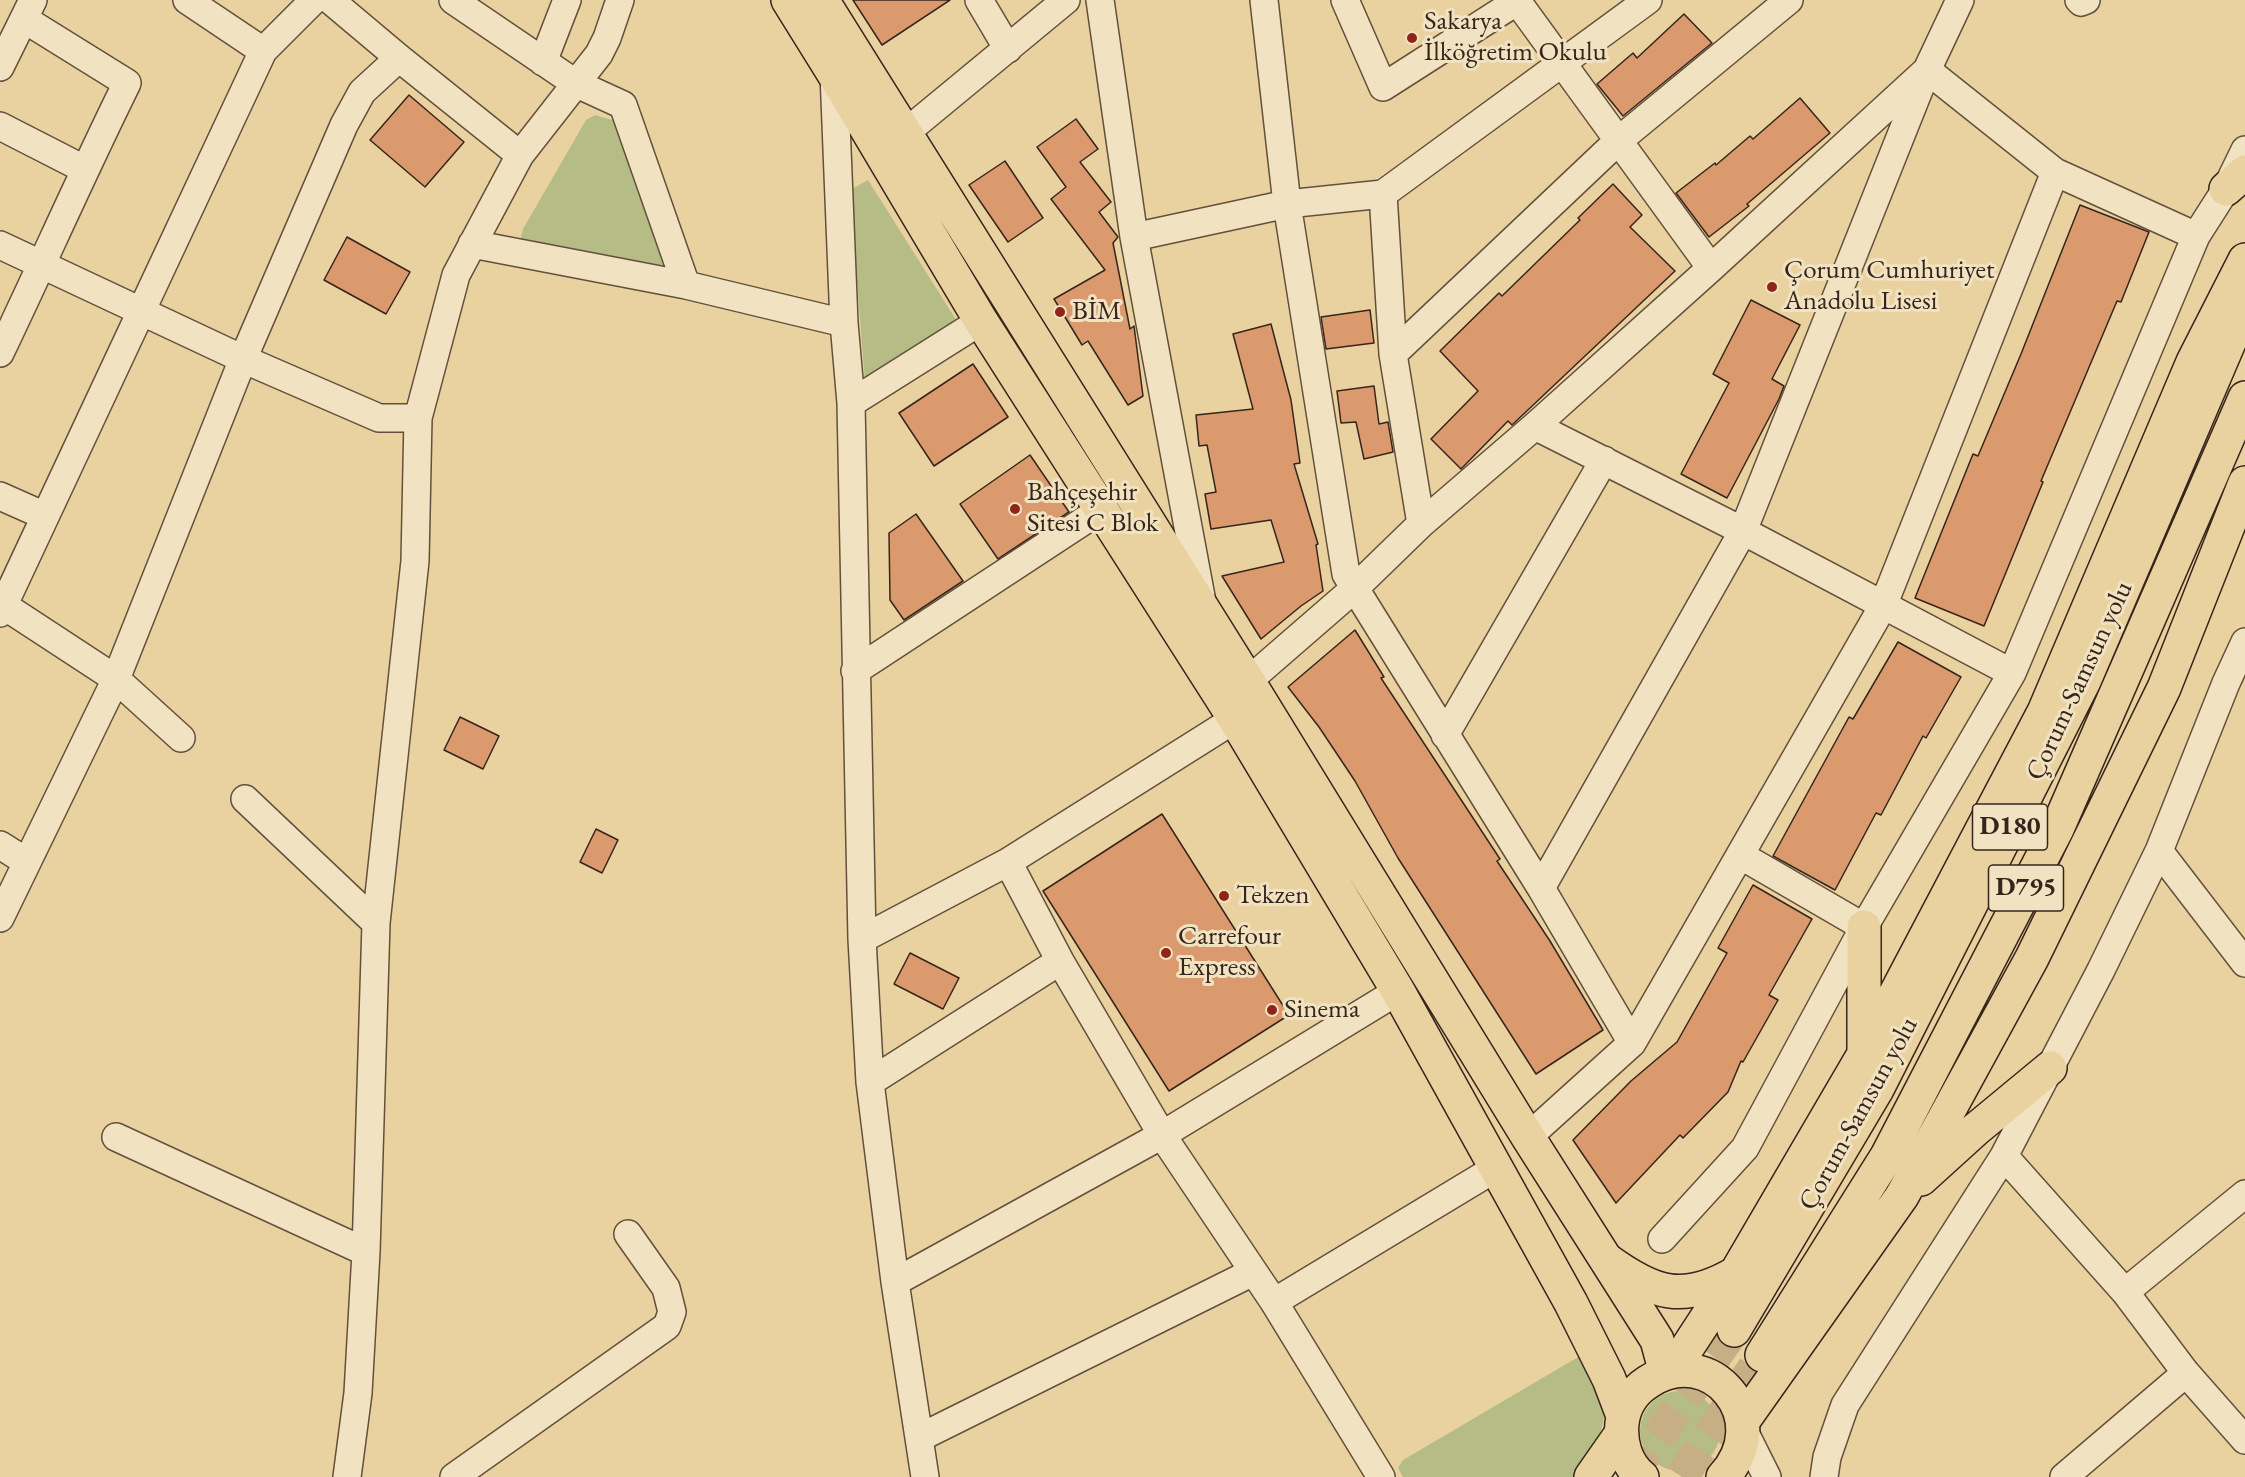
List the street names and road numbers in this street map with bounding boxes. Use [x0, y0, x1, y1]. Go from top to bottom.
street label: Çorum-Samsun yolu [2020, 576, 2140, 786]
road number: D180 [1972, 804, 2048, 850]
road number: D795 [1988, 865, 2064, 911]
street label: Çorum-Samsun yolu [1792, 1012, 1926, 1216]

